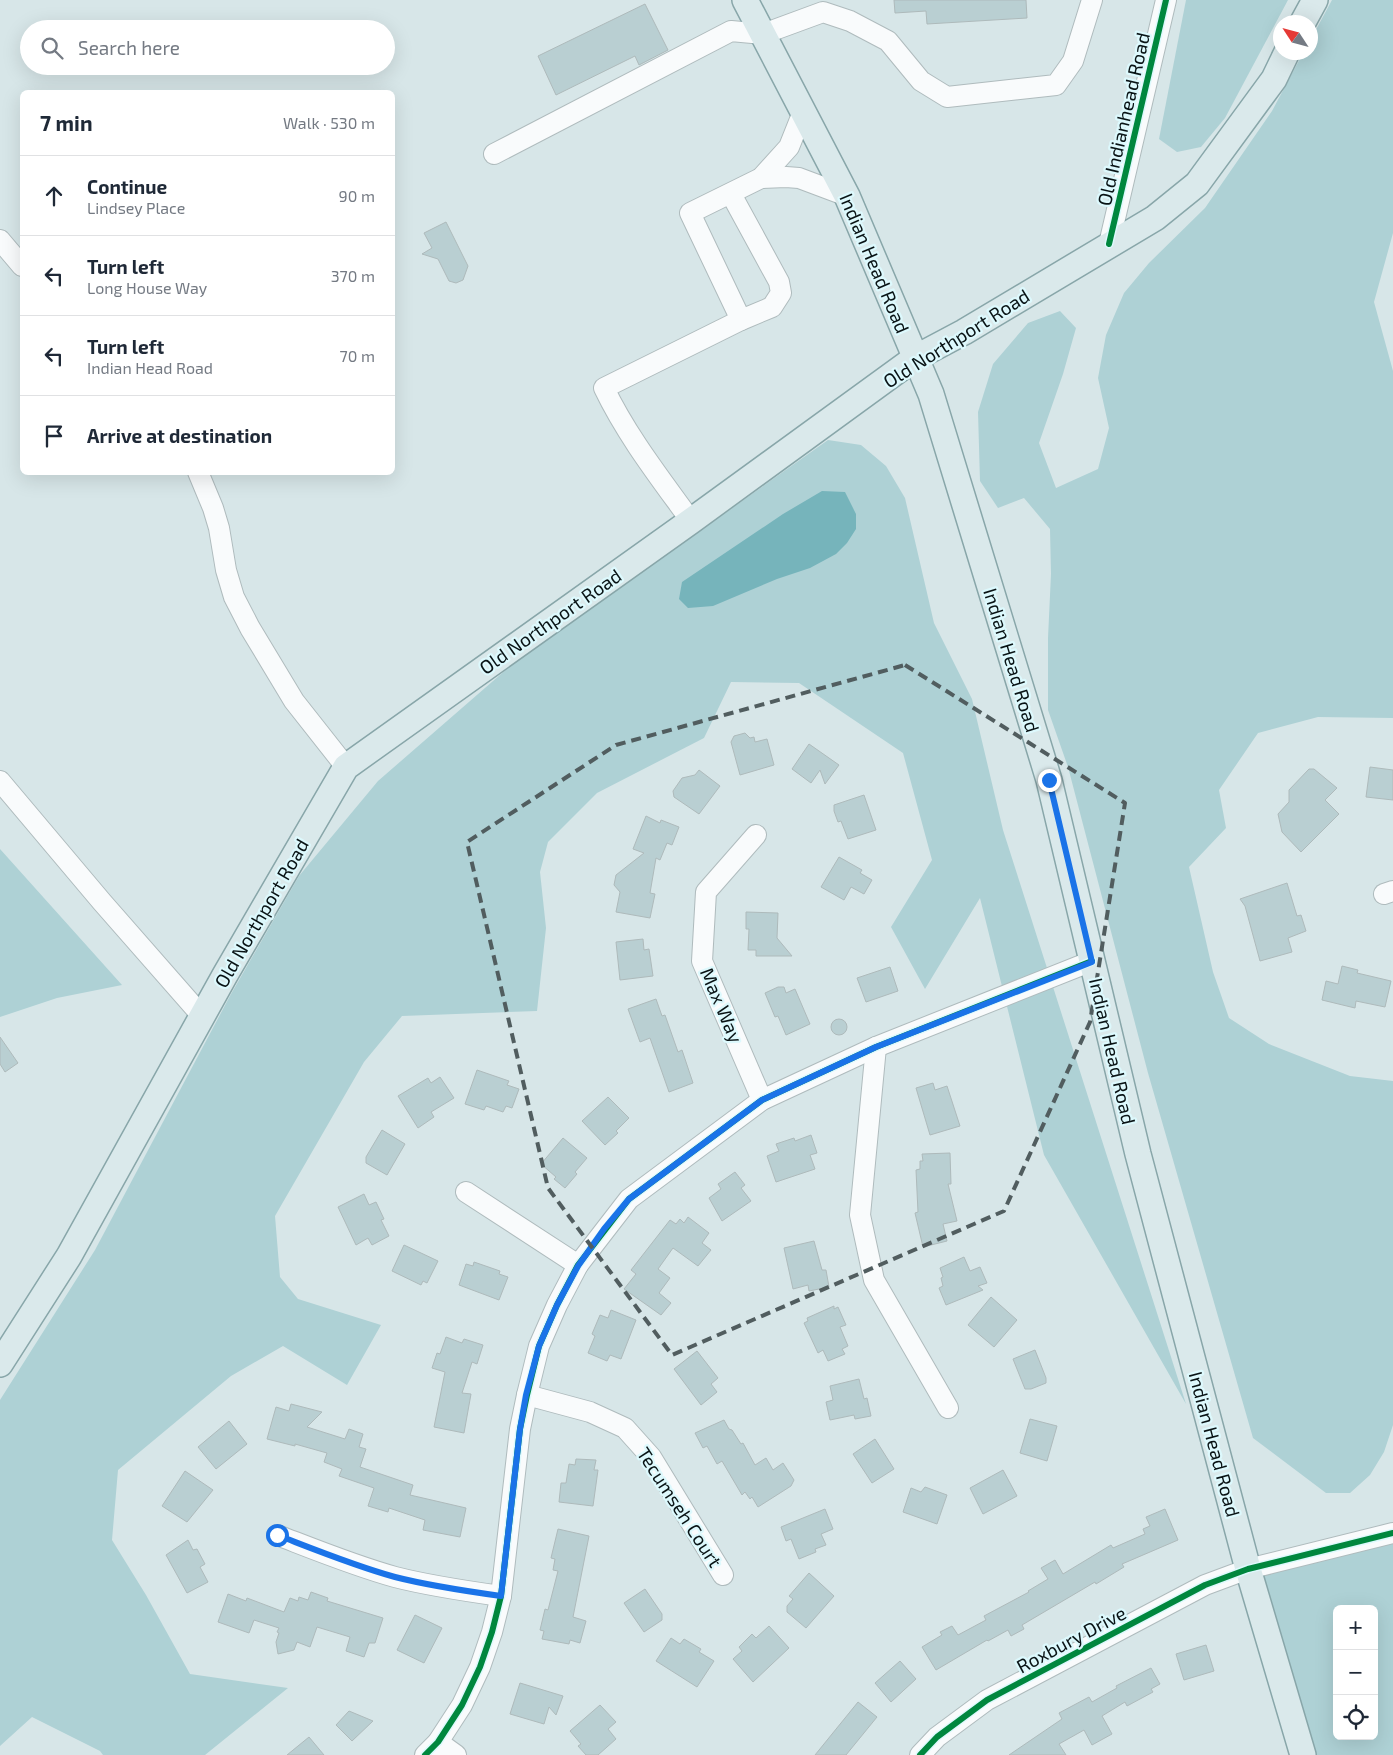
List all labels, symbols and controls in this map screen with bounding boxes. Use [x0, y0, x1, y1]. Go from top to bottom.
north arrow [1273, 15, 1318, 60]
search box [20, 20, 395, 75]
street label: Old Indianhead Road [1092, 30, 1154, 208]
icon: search [38, 34, 66, 62]
text: Search here [78, 36, 180, 59]
text: 7 min [40, 110, 93, 135]
text: Walk · 530 m [283, 113, 375, 132]
text: Continue [87, 175, 167, 198]
icon: ahead [40, 182, 68, 210]
text: 90 m [339, 186, 375, 205]
street label: Indian Head Road [835, 190, 915, 336]
text: Lindsey Place [87, 198, 185, 217]
text: Turn left [87, 255, 164, 278]
icon: left [40, 262, 68, 290]
text: 370 m [331, 266, 375, 285]
text: Long House Way [87, 278, 207, 297]
street label: Old Northport Road [879, 284, 1033, 392]
text: Turn left [87, 335, 164, 358]
icon: left [40, 342, 68, 370]
text: 70 m [340, 346, 375, 365]
text: Indian Head Road [87, 358, 213, 377]
icon: arrive [40, 422, 68, 450]
text: Arrive at destination [87, 424, 272, 447]
street label: Old Northport Road [475, 563, 625, 679]
street label: Indian Head Road [979, 585, 1045, 735]
route end [1038, 769, 1061, 792]
street label: Old Northport Road [209, 834, 313, 992]
street label: Max Way [696, 964, 748, 1046]
street label: Indian Head Road [1085, 976, 1141, 1126]
street label: Indian Head Road [1185, 1369, 1245, 1519]
street label: Tecumseh Court [633, 1443, 727, 1571]
route start [266, 1524, 289, 1547]
street label: Roxbury Drive [1012, 1601, 1130, 1677]
map controls [1333, 1605, 1378, 1740]
button: + [1333, 1605, 1378, 1650]
button: − [1333, 1650, 1378, 1695]
button: locate [1333, 1695, 1378, 1740]

